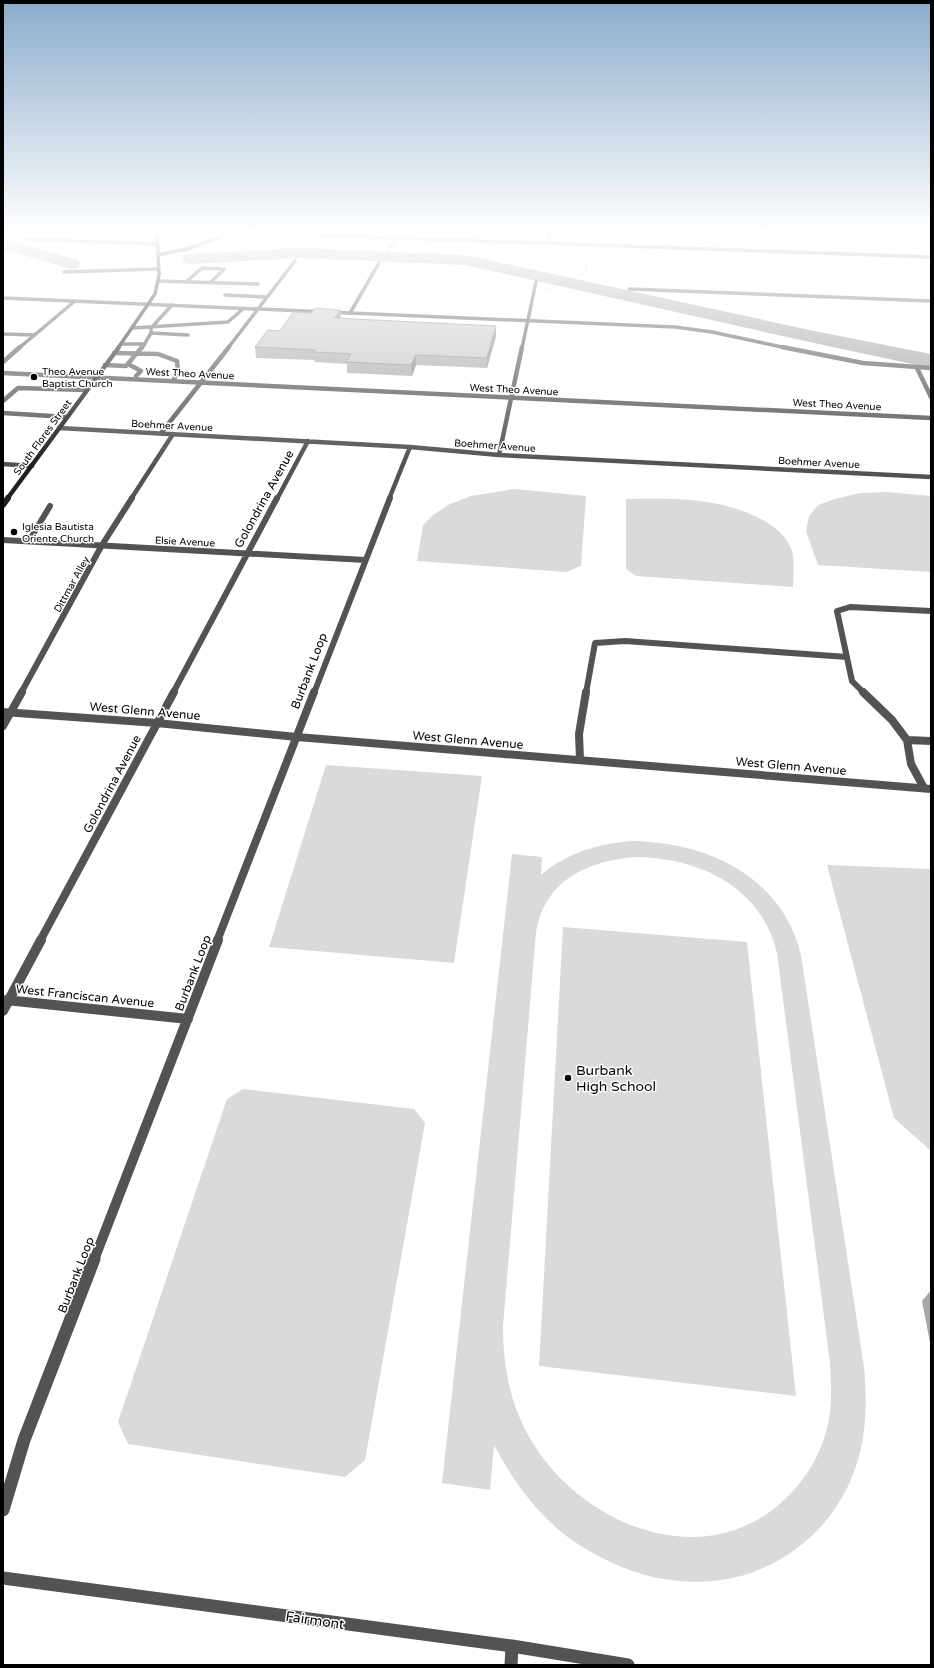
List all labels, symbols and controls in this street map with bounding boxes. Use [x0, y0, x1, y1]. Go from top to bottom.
place label: Theo Avenue Baptist Church [42, 366, 113, 390]
street label: West Theo Avenue [145, 366, 235, 382]
marker: Theo Avenue Baptist Church [29, 372, 39, 382]
street label: West Theo Avenue [469, 382, 559, 398]
street label: South Flores Street [11, 397, 74, 478]
street label: West Theo Avenue [792, 397, 882, 413]
street label: Boehmer Avenue [131, 418, 213, 434]
street label: Boehmer Avenue [454, 437, 536, 455]
street label: Golondrina Avenue [231, 448, 297, 550]
street label: Boehmer Avenue [778, 455, 860, 471]
place label: Iglesia Bautista Oriente Church [22, 521, 94, 545]
marker: Iglesia Bautista Oriente Church [9, 527, 19, 537]
street label: Elsie Avenue [155, 534, 216, 550]
street label: Dittmar Alley [52, 554, 92, 615]
street label: Burbank Loop [288, 631, 330, 711]
street label: West Glenn Avenue [89, 699, 201, 723]
street label: West Glenn Avenue [412, 728, 524, 752]
street label: Golondrina Avenue [80, 732, 144, 836]
street label: West Glenn Avenue [735, 754, 847, 778]
street label: Burbank Loop [172, 933, 214, 1013]
street label: West Franciscan Avenue [15, 982, 155, 1010]
place label: Burbank High School [576, 1062, 656, 1095]
marker: Burbank High School [563, 1073, 573, 1083]
street label: Burbank Loop [55, 1235, 97, 1315]
street label: Fairmont [284, 1608, 346, 1633]

